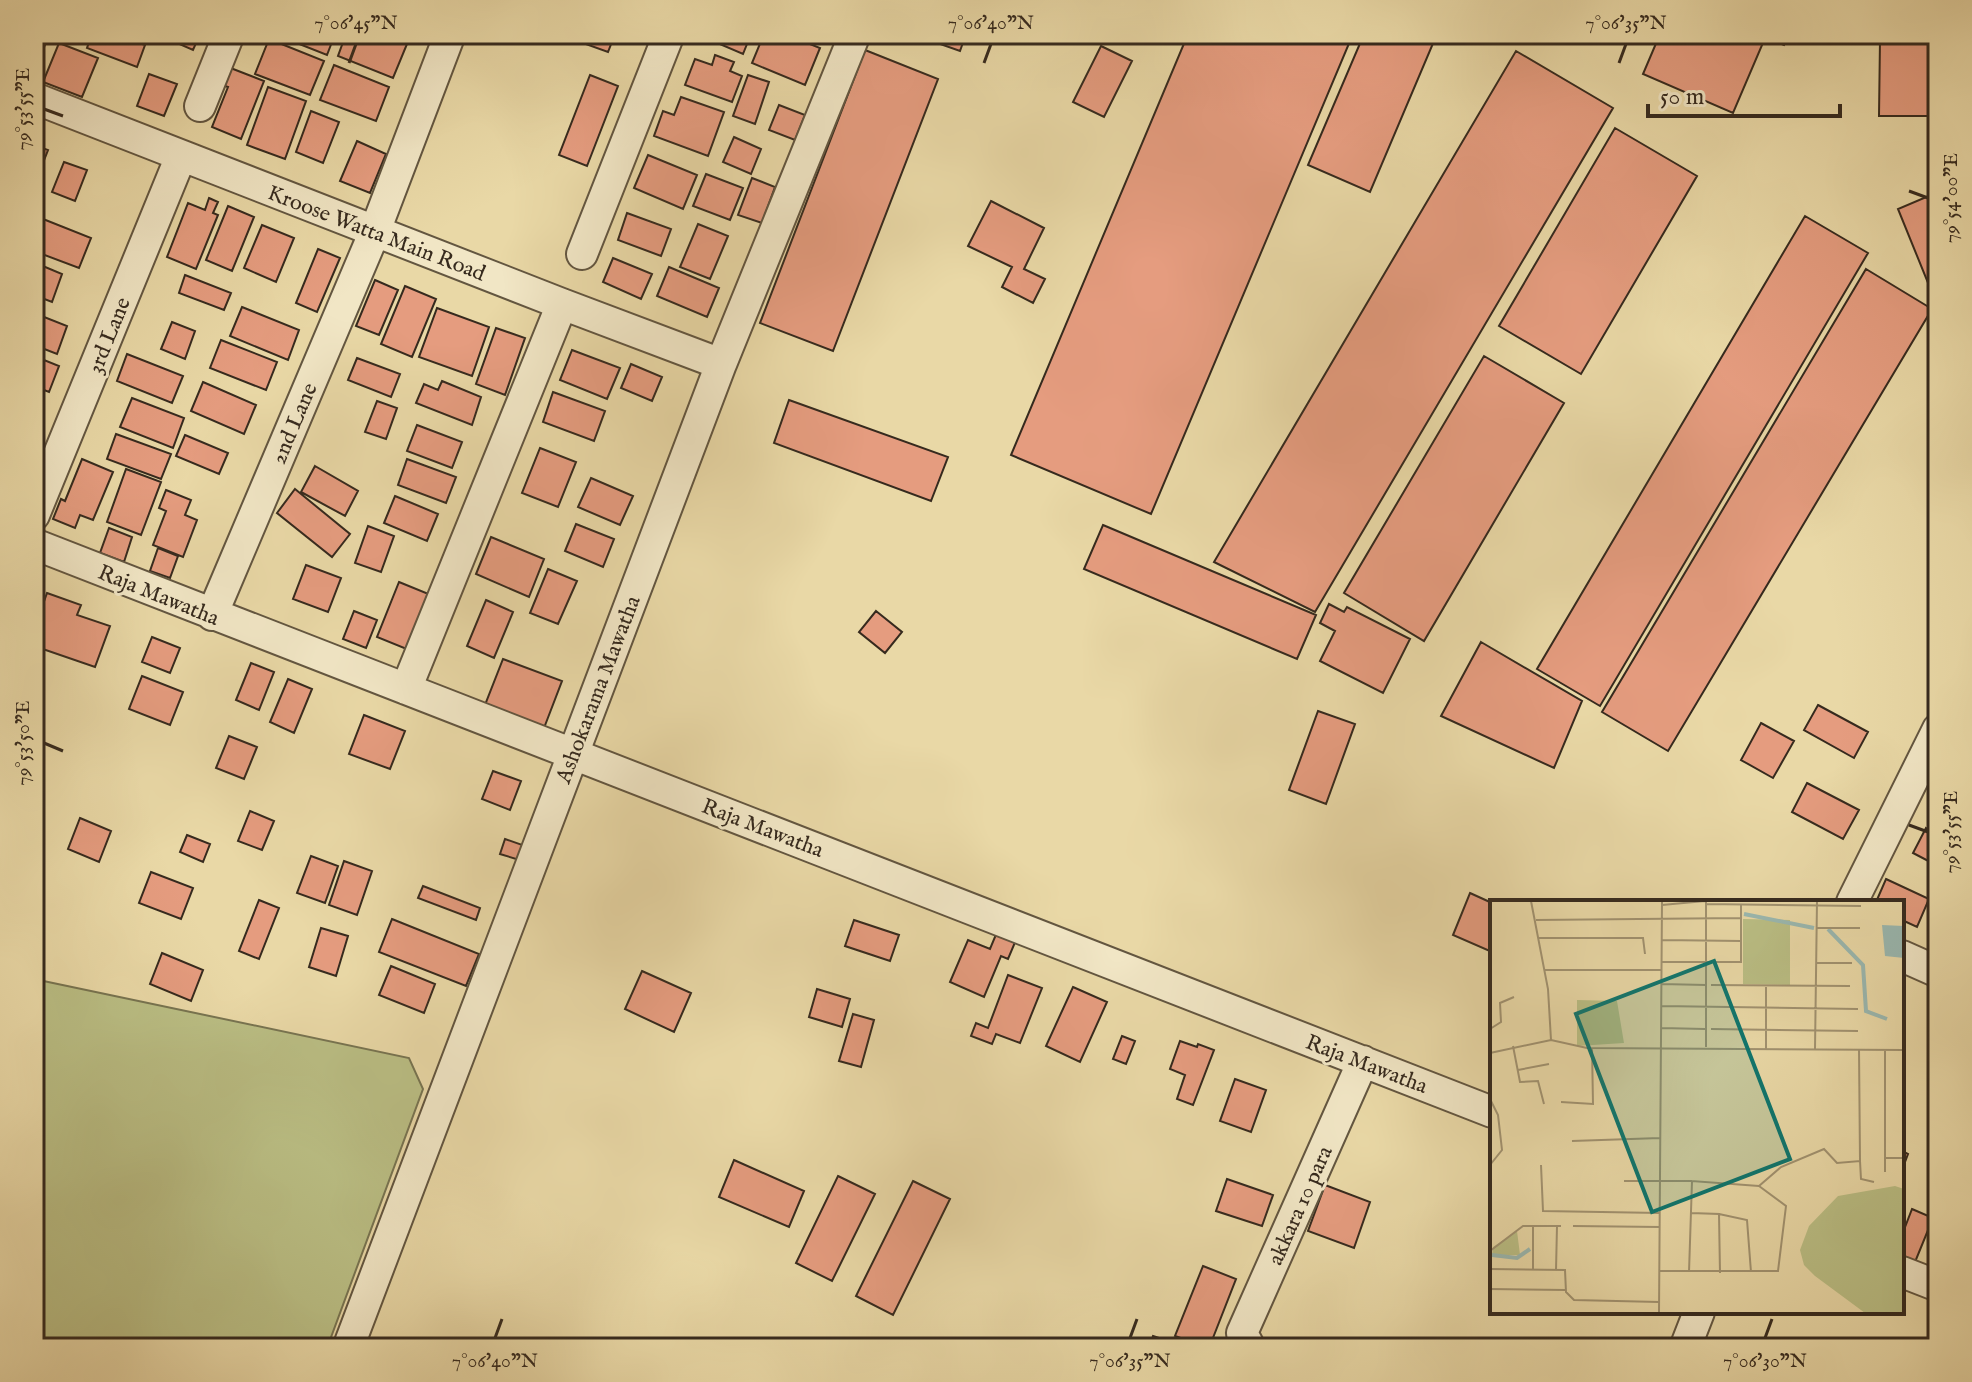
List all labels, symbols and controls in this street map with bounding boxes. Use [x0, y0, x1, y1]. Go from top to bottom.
text: 7°06'45"N [314, 11, 398, 36]
text: 7°06'40"N [948, 11, 1034, 36]
text: 7°06'35"N [1585, 11, 1667, 36]
text: 79°53'55"E [11, 67, 36, 150]
scale bar [1648, 68, 1840, 118]
text: 50 m [1660, 82, 1704, 113]
text: 79°54'00"E [1939, 153, 1964, 243]
street label: Kroose Watta Main Road [263, 179, 489, 288]
street label: 3rd Lane [82, 294, 138, 378]
street label: 2nd Lane [265, 379, 324, 469]
street label: Raja Mawatha [94, 559, 223, 633]
street label: Ashokarama Mawatha [550, 591, 648, 788]
text: 79°53'50"E [11, 700, 36, 786]
text: 79°53'55"E [1939, 790, 1964, 873]
street label: Raja Mawatha [697, 793, 828, 865]
inset map [1490, 900, 1904, 1314]
street label: Raja Mawatha [1301, 1029, 1432, 1101]
street label: akkara 10 para [1262, 1141, 1340, 1270]
text: 7°06'40"N [452, 1349, 538, 1374]
text: 7°06'35"N [1089, 1349, 1171, 1374]
text: 7°06'30"N [1723, 1349, 1807, 1374]

